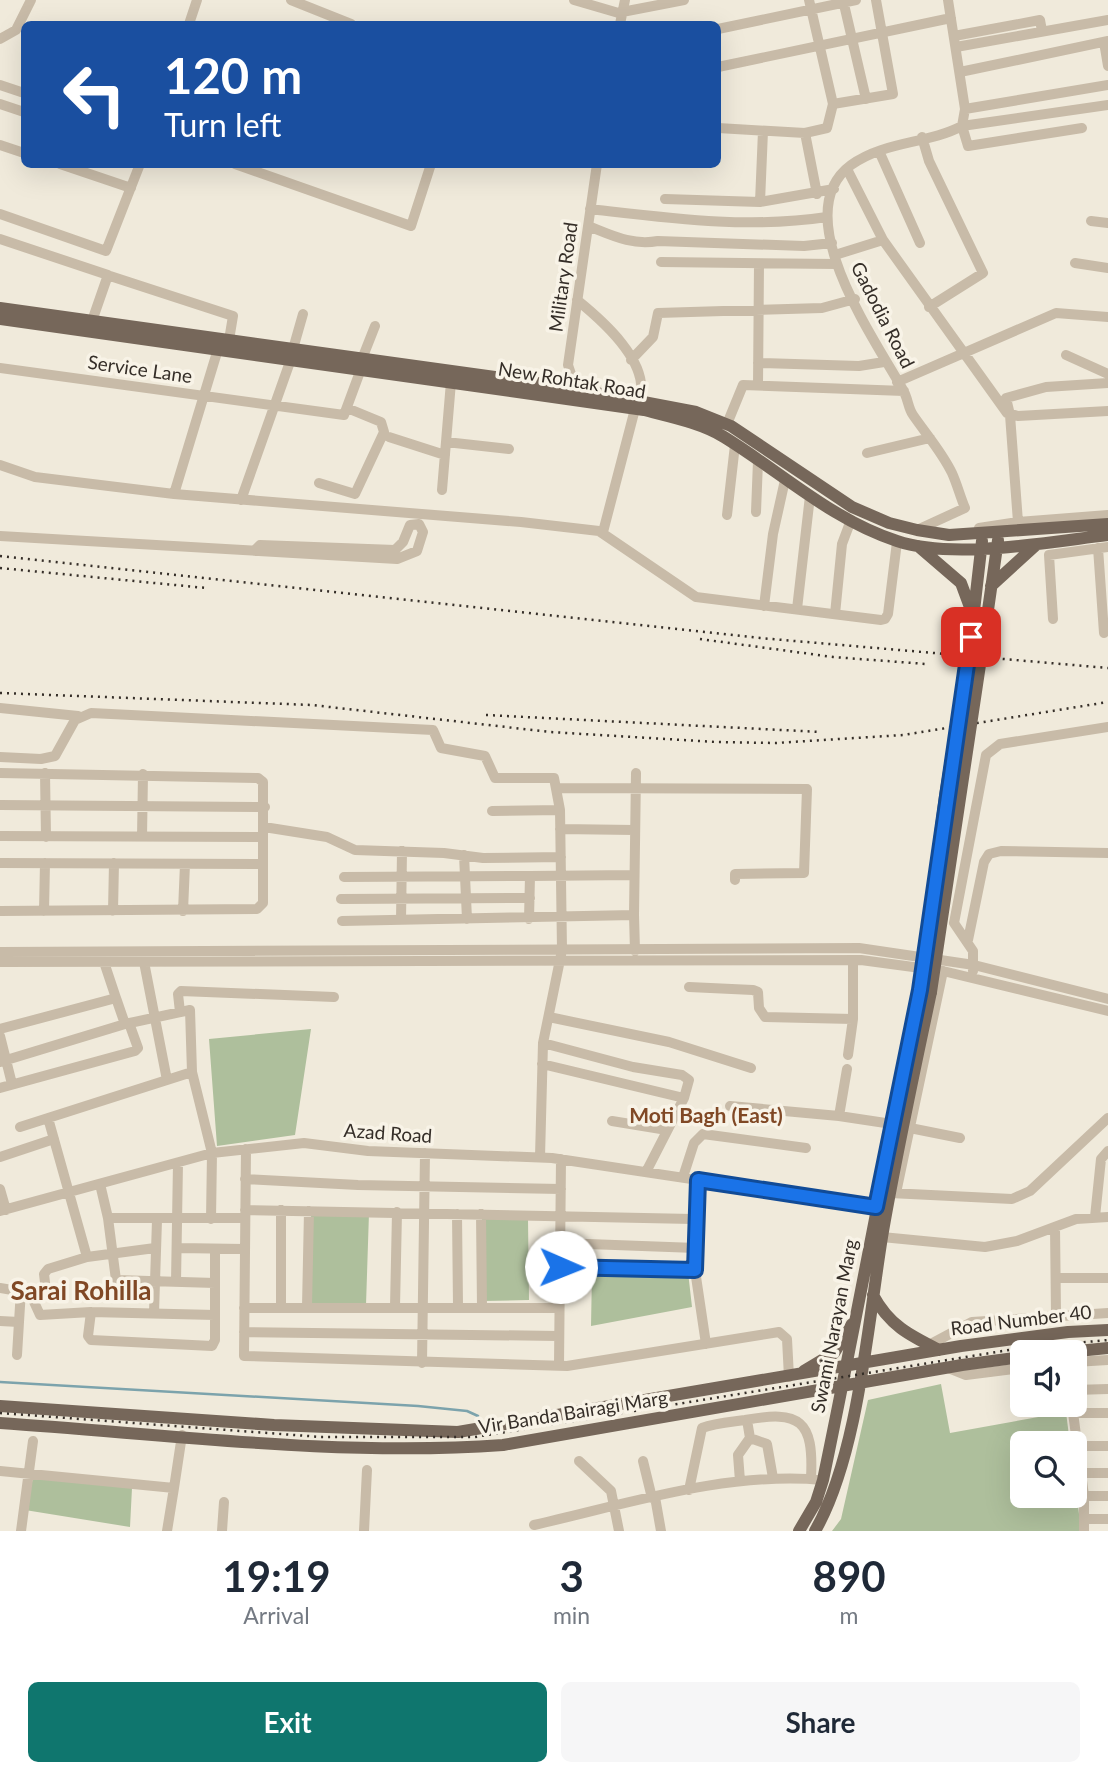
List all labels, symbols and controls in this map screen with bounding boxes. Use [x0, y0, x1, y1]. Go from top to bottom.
text: 120 m [164, 46, 302, 104]
icon: left [49, 49, 140, 140]
text: Turn left [164, 105, 281, 144]
street label: Military Road [543, 221, 582, 333]
street label: Gadodia Road [847, 258, 920, 372]
street label: Service Lane [86, 350, 194, 387]
street label: New Rohtak Road [497, 356, 647, 403]
pin [941, 607, 1001, 667]
icon: arrive [952, 618, 990, 656]
district label: Moti Bagh (East) [629, 1102, 783, 1127]
street label: Azad Road [343, 1118, 433, 1147]
position arrow [524, 1230, 598, 1304]
street label: Swami Narayan Marg [805, 1237, 862, 1415]
district label: Sarai Rohilla [10, 1274, 152, 1306]
street label: Road Number 40 [949, 1299, 1093, 1340]
map controls [1010, 1340, 1087, 1508]
button: sound [1010, 1340, 1087, 1417]
street label: Vir Banda Bairagi Marg [477, 1385, 669, 1438]
button: search [1010, 1431, 1087, 1508]
text: 19:19 [222, 1551, 331, 1601]
text: 3 [559, 1551, 584, 1601]
text: 890 [813, 1551, 886, 1601]
text: Arrival [243, 1601, 310, 1629]
text: min [553, 1601, 590, 1629]
text: m [840, 1601, 859, 1629]
button: Exit [28, 1682, 547, 1762]
button: Share [561, 1682, 1080, 1762]

